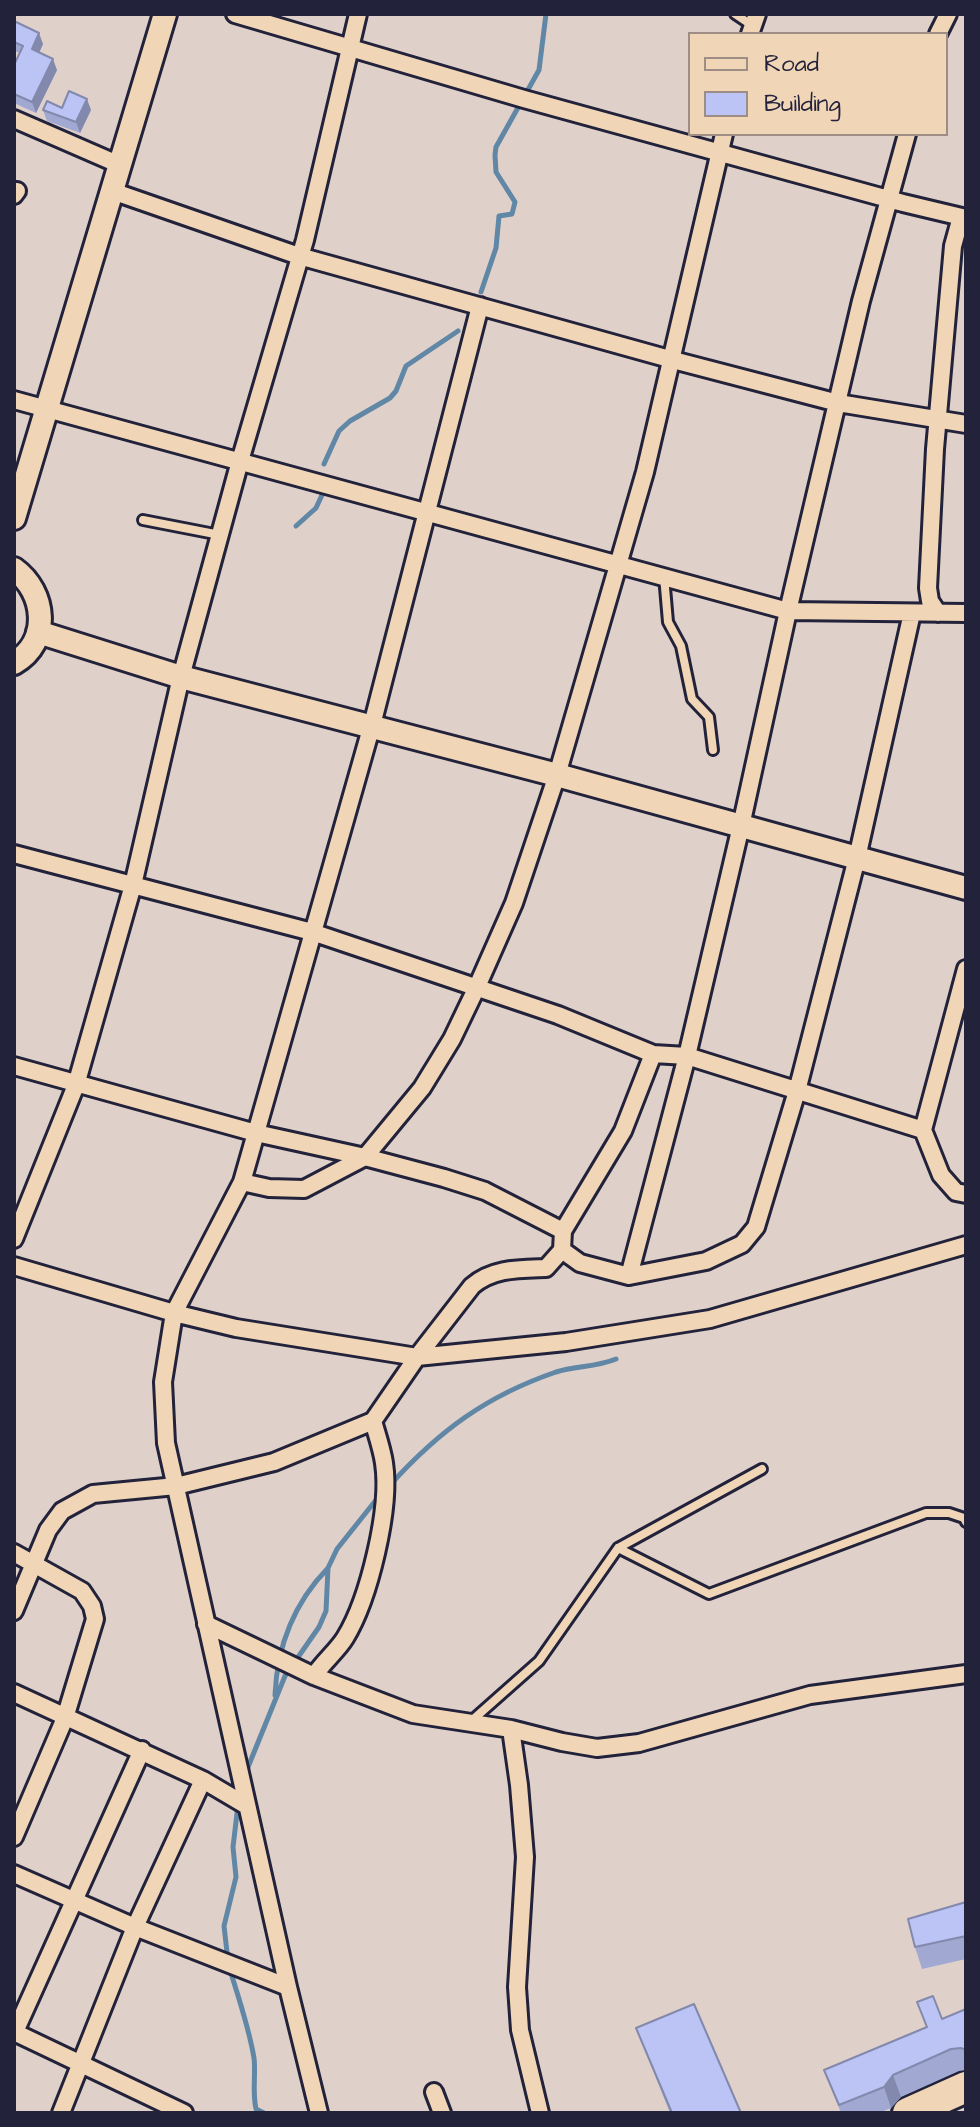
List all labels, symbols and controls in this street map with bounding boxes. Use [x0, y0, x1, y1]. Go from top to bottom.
legend [688, 32, 948, 136]
text: Road [764, 47, 819, 81]
text: Building [764, 87, 841, 121]

